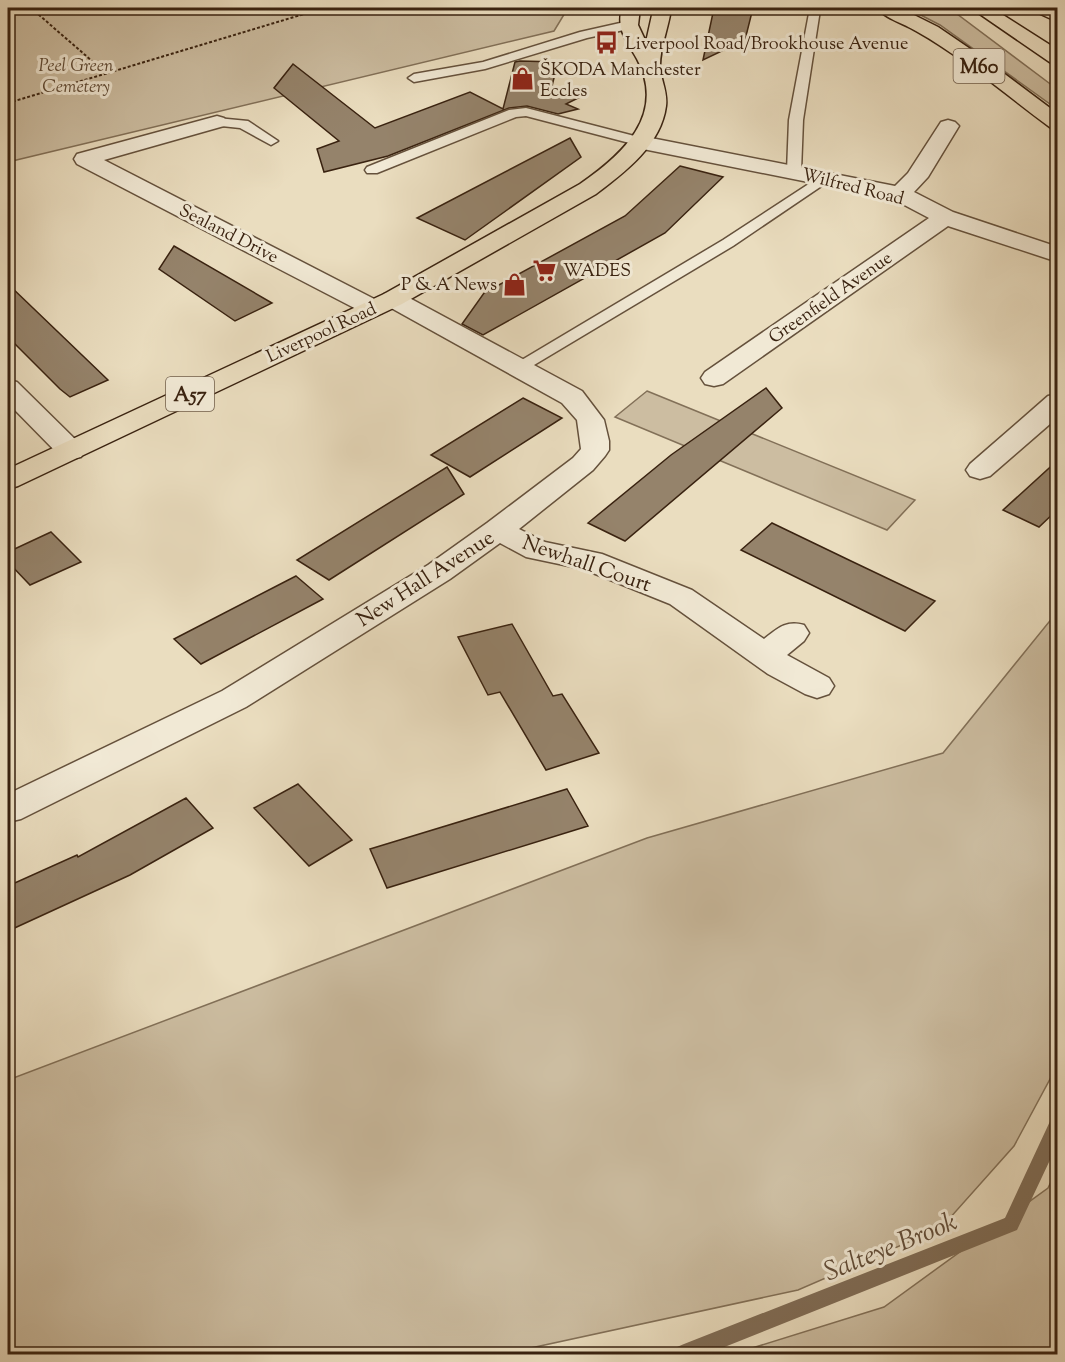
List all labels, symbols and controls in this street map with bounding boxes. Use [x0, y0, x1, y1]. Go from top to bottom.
bus stop icon: Liverpool Road/Brookhouse Avenue [594, 30, 620, 56]
place label: Liverpool Road/Brookhouse Avenue [625, 32, 908, 58]
road number: M60 [954, 49, 1004, 83]
park label: Peel Green Cemetery [39, 54, 114, 101]
place label: ŠKODA Manchester Eccles [540, 58, 701, 105]
shop icon: ŠKODA Manchester Eccles [509, 66, 535, 92]
street label: Wilfred Road [798, 163, 907, 213]
street label: Sealand Drive [174, 199, 282, 271]
street label: Greenfield Avenue [764, 246, 898, 351]
supermarket icon: WADES [532, 257, 558, 283]
place label: WADES [563, 259, 631, 285]
shop icon: P & A News [502, 271, 528, 297]
place label: P & A News [401, 273, 497, 299]
street label: Liverpool Road [263, 297, 381, 371]
road number: A57 [166, 377, 214, 411]
street label: New Hall Avenue [351, 524, 501, 635]
street label: Newhall Court [518, 529, 655, 601]
water label: Salteye Brook [819, 1204, 963, 1293]

